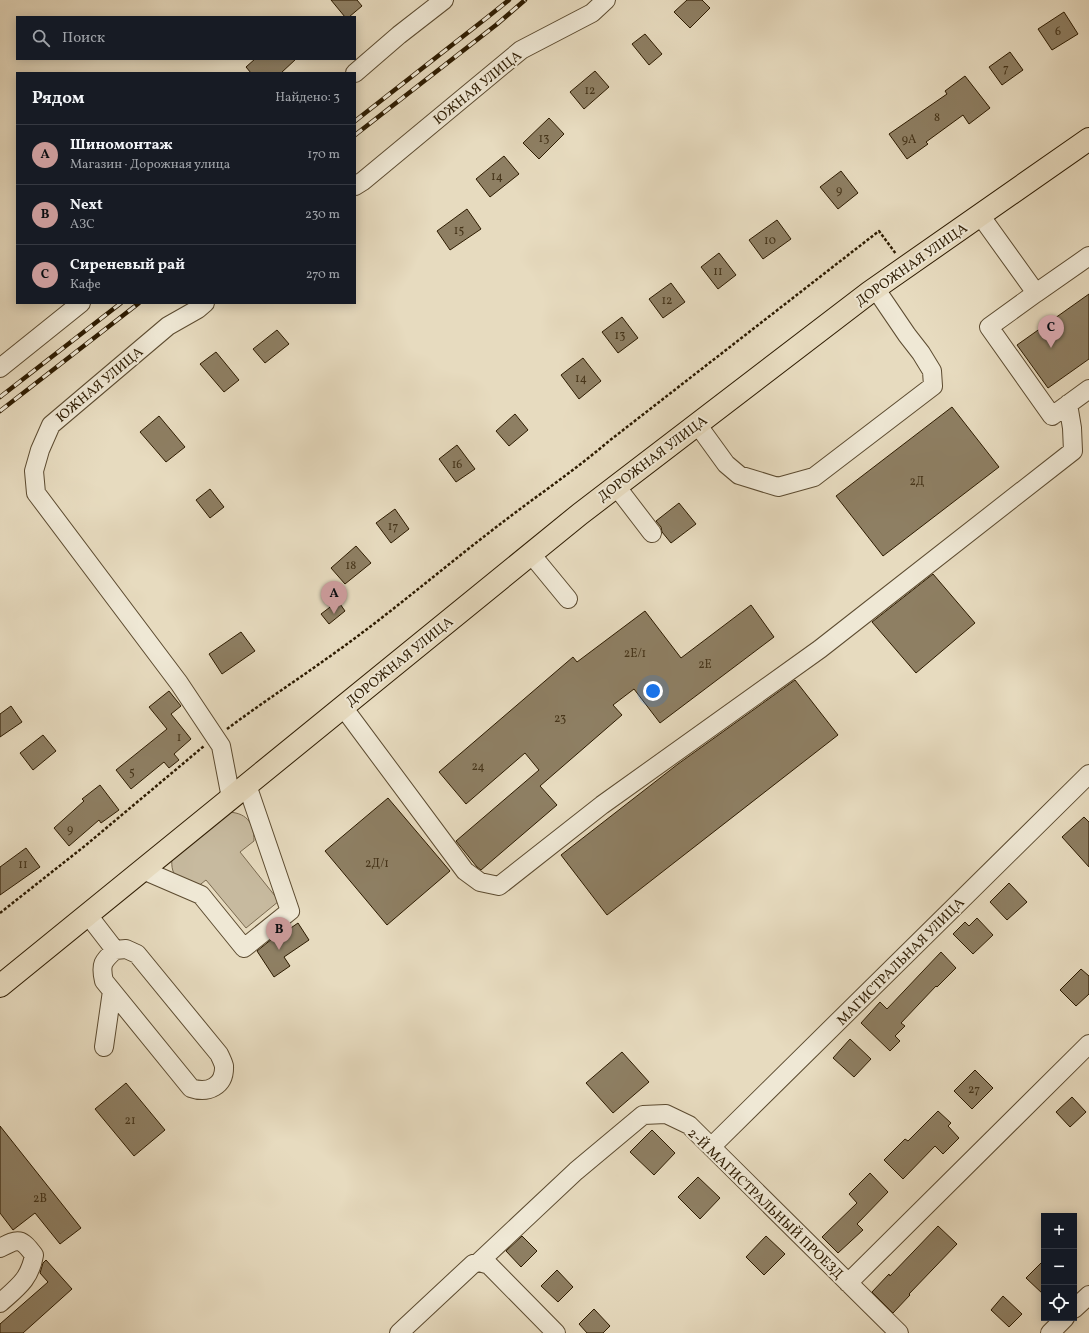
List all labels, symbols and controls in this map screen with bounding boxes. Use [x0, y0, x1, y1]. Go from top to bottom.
search box [16, 16, 356, 60]
house number: 6 [1055, 24, 1061, 40]
icon: search [30, 27, 52, 49]
text: Поиск [62, 28, 105, 49]
street label: ЮЖНАЯ УЛИЦА [430, 47, 526, 130]
house number: 7 [1003, 61, 1009, 77]
house number: 12 [584, 83, 596, 99]
text: Рядом [32, 87, 85, 110]
text: Найдено: 3 [275, 89, 340, 107]
house number: 8 [934, 110, 940, 126]
house number: 13 [539, 131, 549, 147]
house number: 9А [902, 132, 917, 148]
text: Шиномонтаж [70, 135, 173, 156]
text: A [40, 146, 50, 164]
text: 170 m [307, 146, 340, 164]
text: Магазин · Дорожная улица [70, 156, 230, 174]
house number: 14 [491, 169, 503, 185]
house number: 9 [836, 183, 842, 199]
text: Next [70, 195, 103, 216]
text: B [41, 206, 49, 224]
text: 230 m [305, 206, 340, 224]
text: АЗС [70, 216, 95, 234]
street label: ДОРОЖНАЯ УЛИЦА [852, 219, 972, 311]
house number: 15 [454, 223, 464, 239]
house number: 10 [764, 233, 776, 249]
text: Сиреневый рай [70, 255, 185, 276]
house number: 11 [713, 264, 723, 280]
text: C [41, 266, 49, 284]
text: 270 m [306, 266, 340, 284]
text: Кафе [70, 276, 101, 294]
house number: 12 [661, 293, 673, 309]
pin: C [1038, 315, 1064, 348]
house number: 13 [615, 328, 625, 344]
street label: ЮЖНАЯ УЛИЦА [52, 343, 148, 427]
house number: 14 [575, 371, 587, 387]
street label: ДОРОЖНАЯ УЛИЦА [594, 412, 712, 507]
house number: 16 [452, 457, 462, 473]
house number: 2Д [909, 474, 925, 490]
house number: 17 [388, 519, 398, 535]
house number: 18 [346, 558, 356, 574]
pin: A [321, 581, 347, 614]
street label: ДОРОЖНАЯ УЛИЦА [342, 613, 458, 711]
house number: 2Е/1 [624, 646, 646, 662]
house number: 2Е [698, 657, 712, 673]
your location [643, 681, 663, 701]
house number: 23 [554, 711, 566, 727]
house number: 1 [177, 730, 181, 746]
house number: 24 [471, 759, 485, 775]
house number: 5 [129, 765, 135, 781]
house number: 9 [67, 822, 73, 838]
house number: 2Д/1 [365, 856, 389, 872]
house number: 11 [18, 857, 28, 873]
street label: МАГИСТРАЛЬНАЯ УЛИЦА [833, 894, 969, 1030]
pin: B [266, 917, 292, 950]
house number: 27 [968, 1082, 980, 1098]
house number: 21 [124, 1113, 136, 1129]
street label: 2-Й МАГИСТРАЛЬНЫЙ ПРОЕЗД [683, 1124, 848, 1284]
house number: 2В [33, 1191, 47, 1207]
map controls [1041, 1213, 1077, 1321]
button: + [1041, 1213, 1077, 1249]
button: − [1041, 1249, 1077, 1285]
button: locate [1041, 1285, 1077, 1321]

